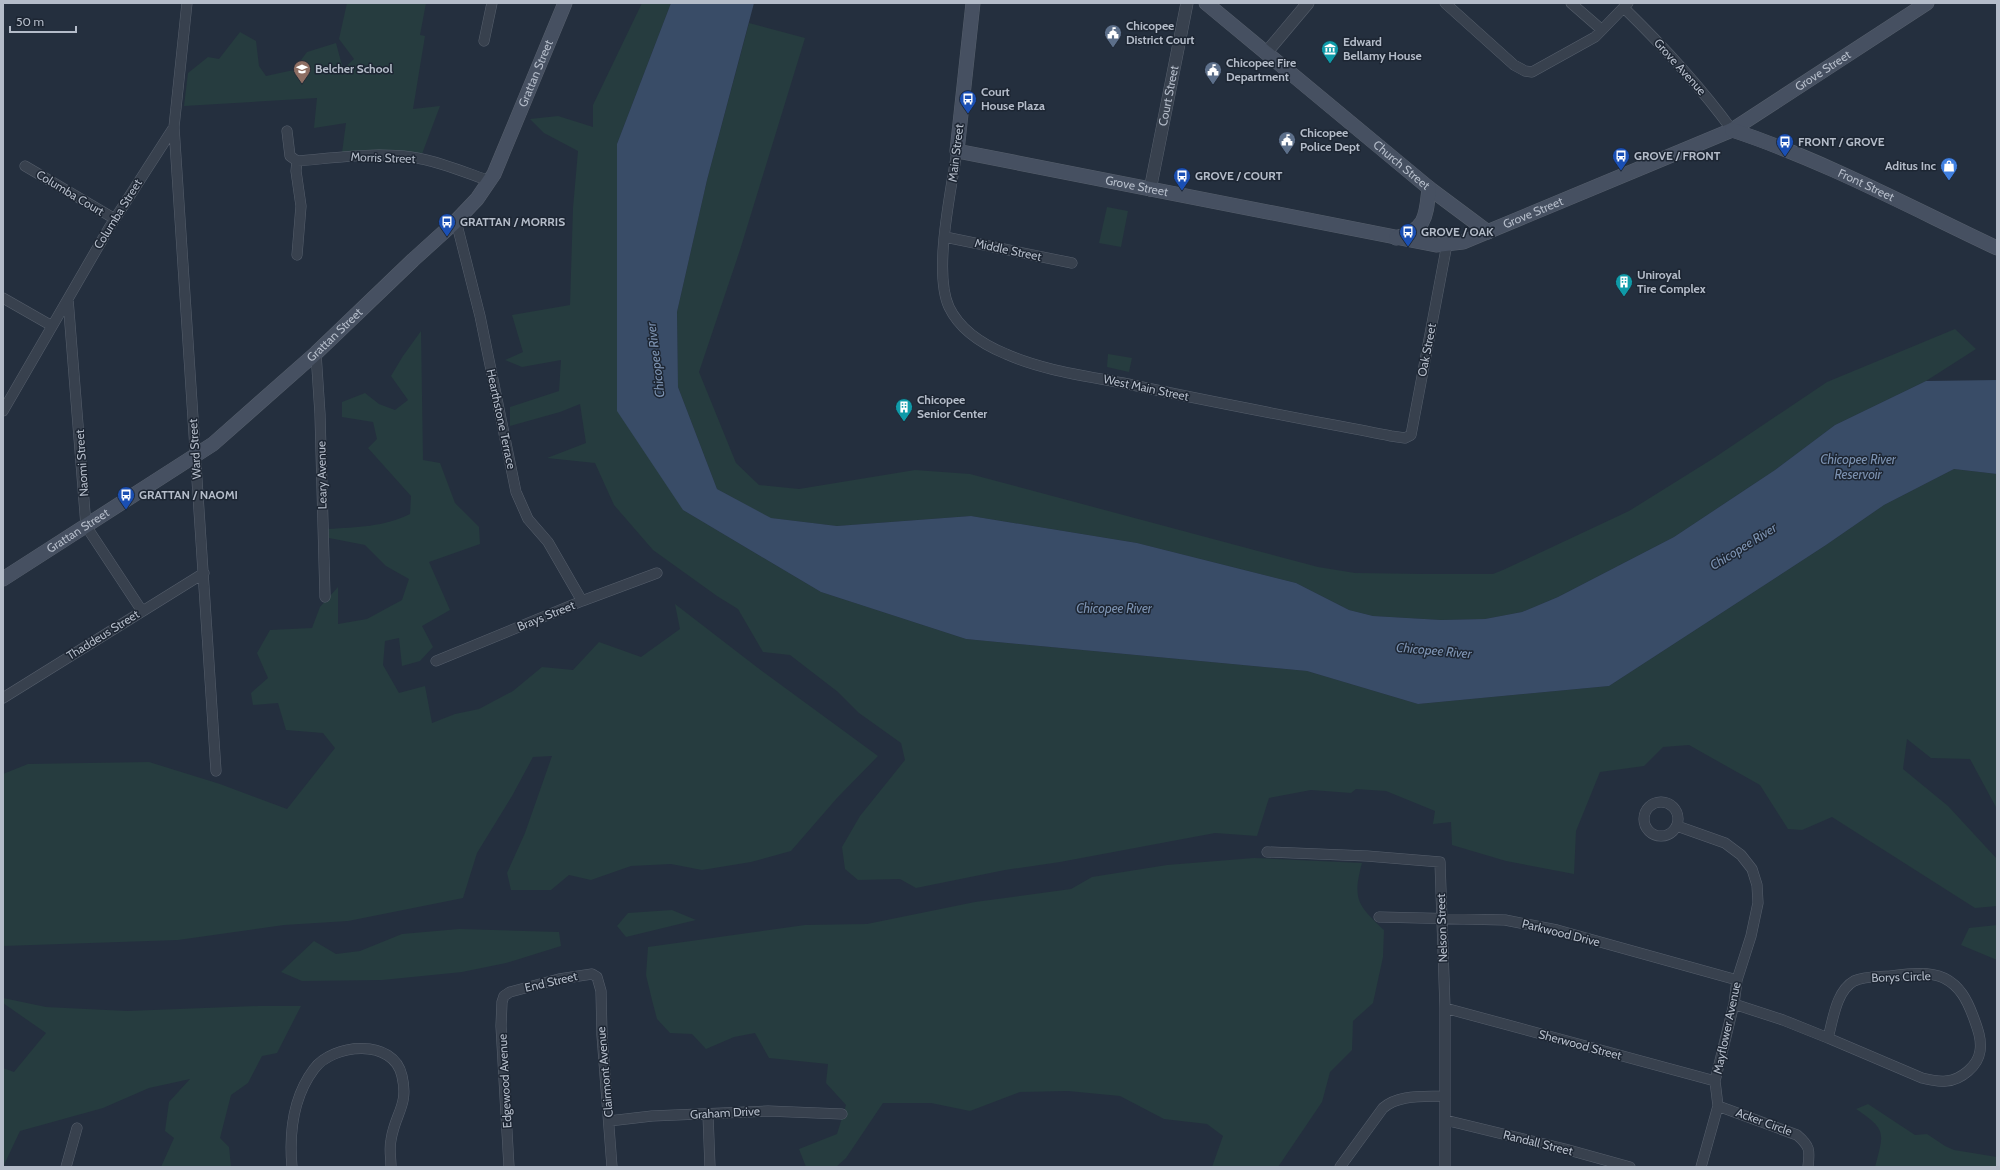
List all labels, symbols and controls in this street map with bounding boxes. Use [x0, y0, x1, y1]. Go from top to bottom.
scale bar [10, 8, 76, 34]
text: 50 m [16, 14, 44, 29]
place label: Chicopee District Court [1126, 18, 1195, 47]
public building icon: Chicopee District Court [1103, 23, 1123, 48]
place label: Edward Bellamy House [1343, 34, 1422, 63]
street label: Grove Avenue [1651, 35, 1710, 98]
street label: Grattan Street [515, 37, 556, 109]
museum icon: Edward Bellamy House [1320, 39, 1340, 64]
street label: Grove Street [1792, 47, 1853, 94]
place label: Chicopee Fire Department [1226, 55, 1296, 84]
school or university icon: Belcher School [292, 59, 312, 84]
public building icon: Chicopee Fire Department [1203, 60, 1223, 85]
place label: Belcher School [315, 61, 393, 76]
street label: Court Street [1155, 64, 1181, 127]
place label: Court House Plaza [981, 84, 1045, 113]
bus stop icon: Court House Plaza [958, 89, 978, 114]
street label: Main Street [945, 123, 966, 183]
place label: Chicopee Police Dept [1300, 125, 1360, 154]
public building icon: Chicopee Police Dept [1277, 130, 1297, 155]
bus stop icon: FRONT / GROVE [1775, 132, 1795, 157]
place label: FRONT / GROVE [1798, 134, 1885, 149]
street label: Church Street [1370, 137, 1433, 193]
bus stop icon: GROVE / FRONT [1611, 146, 1631, 171]
place label: GROVE / FRONT [1634, 148, 1721, 163]
street label: Morris Street [350, 149, 416, 166]
shop icon: Aditus Inc [1939, 156, 1959, 181]
place label: Aditus Inc [1885, 158, 1937, 173]
street label: Front Street [1836, 165, 1897, 204]
street label: Columba Court [34, 166, 107, 219]
bus stop icon: GROVE / COURT [1172, 166, 1192, 191]
place label: GROVE / COURT [1195, 168, 1283, 183]
street label: Grove Street [1104, 172, 1169, 199]
street label: Columba Street [90, 176, 145, 251]
street label: Grove Street [1501, 193, 1565, 232]
bus stop icon: GRATTAN / MORRIS [437, 212, 457, 237]
place label: GRATTAN / MORRIS [460, 214, 565, 229]
bus stop icon: GROVE / OAK [1398, 222, 1418, 247]
place label: GROVE / OAK [1421, 224, 1494, 239]
street label: Middle Street [973, 235, 1043, 264]
place label: Uniroyal Tire Complex [1637, 267, 1706, 296]
building icon: Uniroyal Tire Complex [1614, 272, 1634, 297]
street label: Grattan Street [303, 305, 365, 365]
water label: Chicopee River [642, 320, 668, 399]
street label: Oak Street [1414, 322, 1439, 378]
street label: Hearthstone Terrace [484, 367, 519, 470]
street label: West Main Street [1102, 371, 1190, 404]
place label: Chicopee Senior Center [917, 392, 987, 421]
building icon: Chicopee Senior Center [894, 397, 914, 422]
street label: Ward Street [185, 418, 204, 480]
street label: Naomi Street [72, 429, 91, 497]
street label: Leary Avenue [313, 441, 330, 509]
water label: Chicopee River Reservoir [1820, 451, 1897, 482]
bus stop icon: GRATTAN / NAOMI [116, 485, 136, 510]
place label: GRATTAN / NAOMI [139, 487, 238, 502]
street label: Grattan Street [43, 505, 112, 556]
water label: Chicopee River [1707, 519, 1780, 573]
street label: Brays Street [515, 597, 577, 634]
water label: Chicopee River [1076, 600, 1153, 616]
street label: Thaddeus Street [64, 606, 142, 663]
water label: Chicopee River [1396, 639, 1473, 661]
street label: Nelson Street [1433, 893, 1450, 963]
street label: Parkwood Drive [1521, 916, 1602, 949]
street label: End Street [523, 968, 579, 995]
street label: Borys Circle [1871, 968, 1931, 985]
street label: Mayflower Avenue [1709, 980, 1744, 1075]
street label: Clairmont Avenue [593, 1026, 616, 1118]
street label: Sherwood Street [1537, 1026, 1623, 1063]
street label: Edgewood Avenue [495, 1033, 514, 1129]
street label: Graham Drive [690, 1103, 760, 1122]
street label: Acker Circle [1734, 1104, 1794, 1139]
street label: Randall Street [1502, 1127, 1575, 1158]

